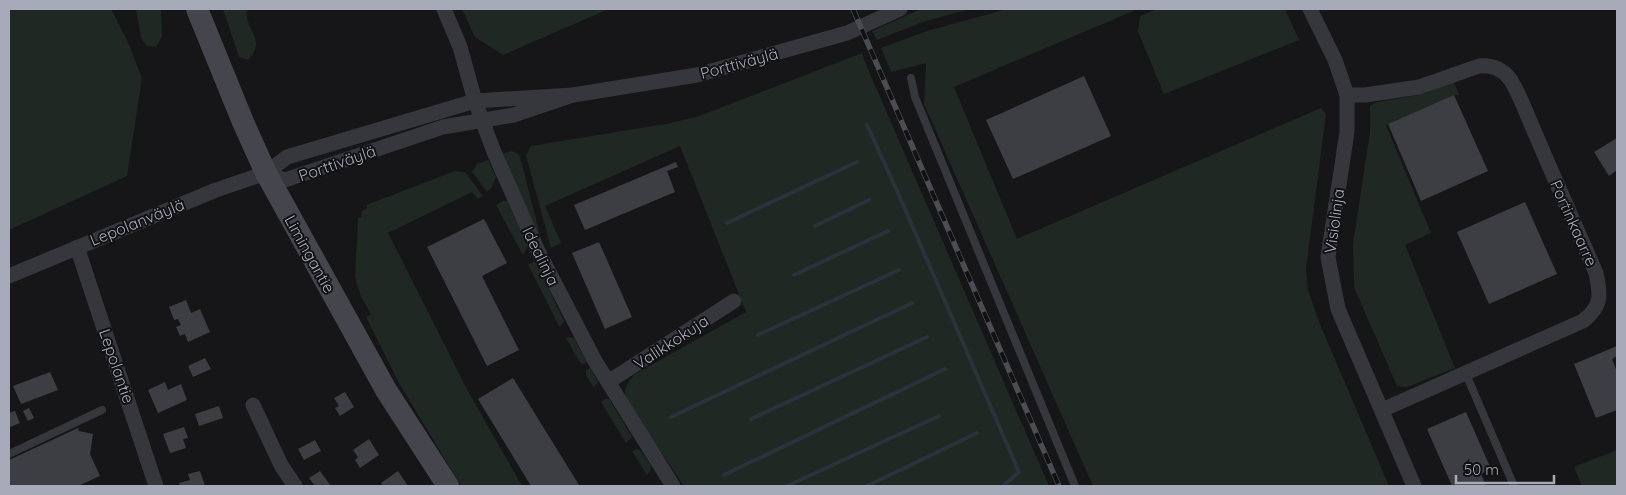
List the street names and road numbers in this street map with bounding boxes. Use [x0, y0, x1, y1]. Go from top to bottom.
street label: Porttiväylä [698, 43, 780, 83]
street label: Porttiväylä [296, 141, 378, 185]
street label: Portinkaarre [1546, 177, 1602, 269]
street label: Visiolinja [1320, 187, 1348, 255]
street label: Lepolanväylä [87, 194, 187, 250]
street label: Limingantie [280, 212, 340, 296]
street label: Idealinja [518, 223, 564, 289]
street label: Valikkokuja [630, 310, 712, 374]
street label: Lepolantie [95, 326, 139, 406]

